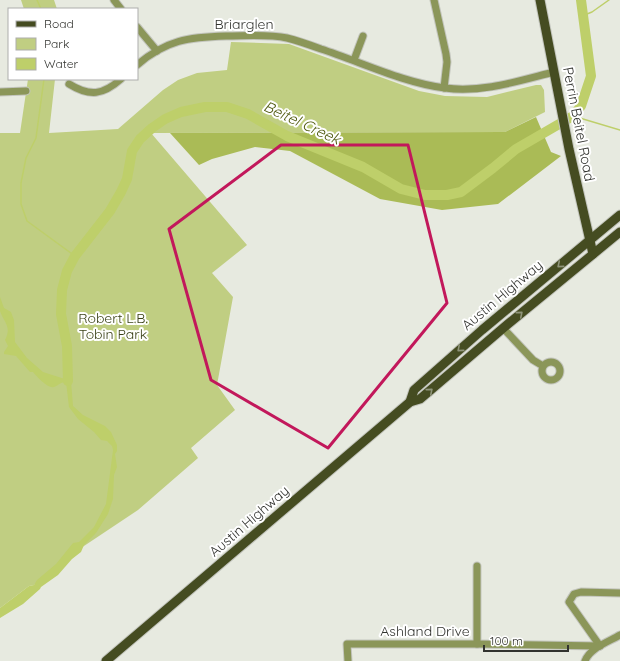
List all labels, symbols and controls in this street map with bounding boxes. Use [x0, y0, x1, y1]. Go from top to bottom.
legend [8, 8, 138, 80]
street label: Briarglen [215, 15, 273, 33]
text: Road [44, 16, 74, 31]
text: Park [44, 36, 69, 51]
text: Water [44, 56, 79, 71]
street label: Perrin Beitel Road [559, 65, 599, 183]
water label: Beitel Creek [261, 96, 345, 149]
street label: Austin Highway [458, 256, 546, 334]
one-way arrow [557, 261, 564, 268]
park label: Robert L.B. Tobin Park [78, 309, 148, 343]
one-way arrow [515, 312, 522, 319]
one-way arrow [458, 345, 465, 352]
one-way arrow [426, 388, 433, 395]
street label: Austin Highway [205, 481, 293, 561]
street label: Ashland Drive [380, 622, 470, 640]
scale bar [484, 627, 568, 653]
text: 100 m [490, 633, 523, 648]

